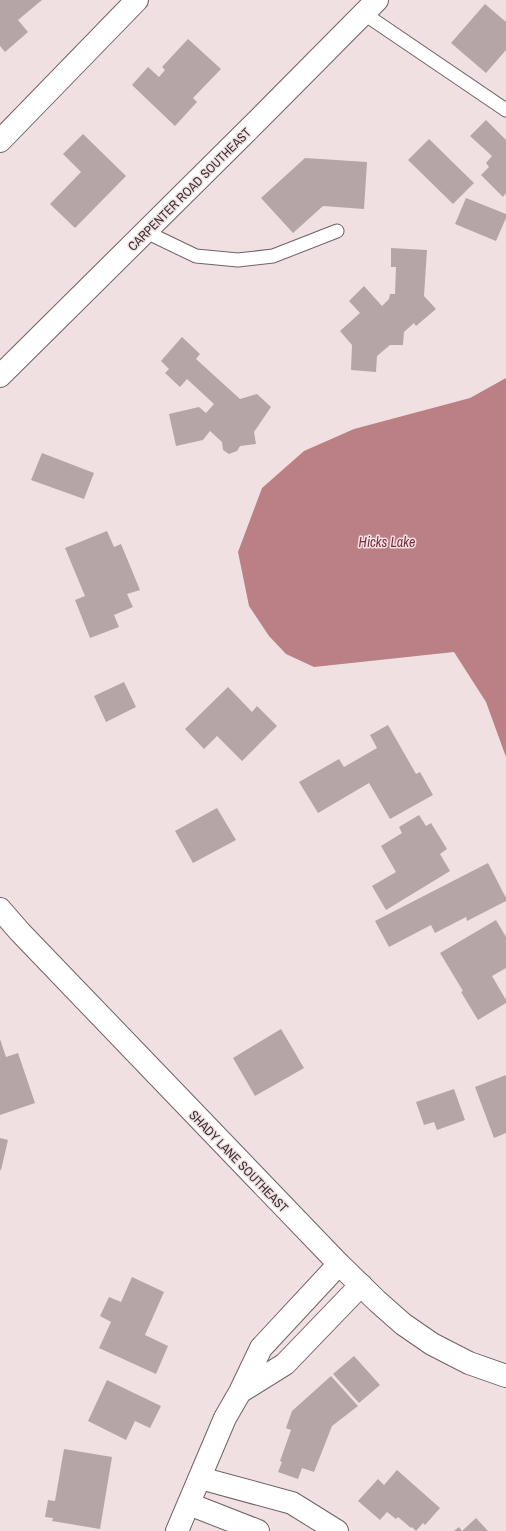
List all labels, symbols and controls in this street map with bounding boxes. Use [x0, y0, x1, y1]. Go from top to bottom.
street label: CARPENTER ROAD SOUTHEAST [124, 124, 255, 255]
water label: Hicks Lake [359, 533, 415, 551]
street label: SHADY LANE SOUTHEAST [185, 1107, 292, 1216]

